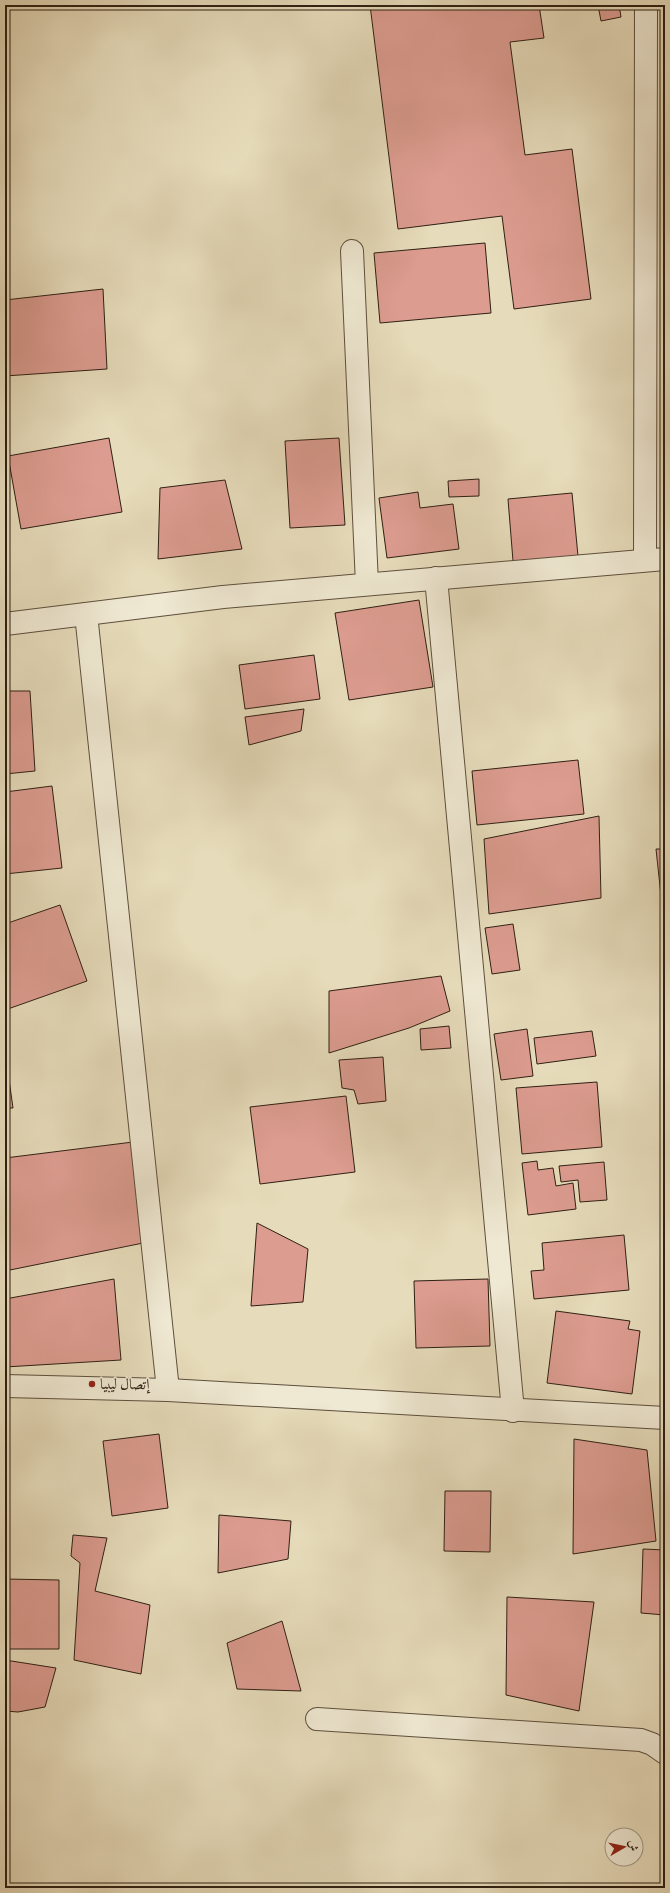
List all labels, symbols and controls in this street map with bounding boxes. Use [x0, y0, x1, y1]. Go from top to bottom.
place label: إتصال ليبيا [100, 1374, 151, 1394]
marker: إتصال ليبيا [87, 1379, 97, 1389]
north arrow [604, 1827, 644, 1867]
text: ش [625, 1839, 642, 1852]

